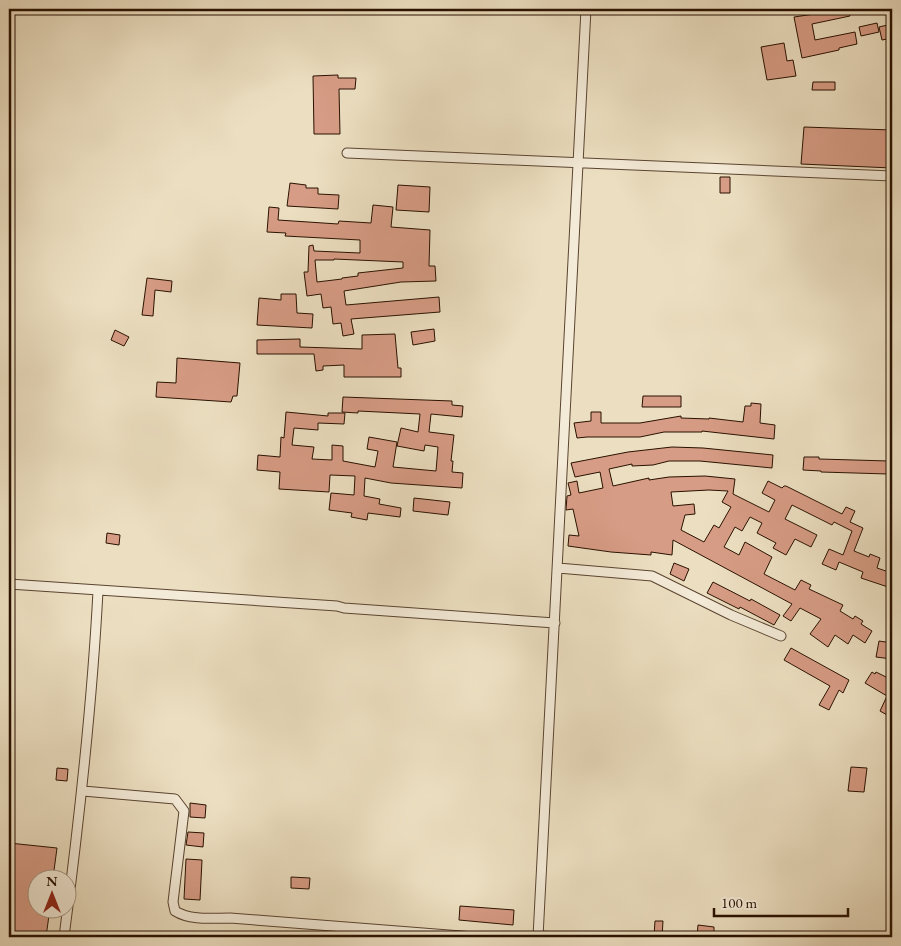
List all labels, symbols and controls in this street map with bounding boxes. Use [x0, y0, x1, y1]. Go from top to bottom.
north arrow [28, 868, 78, 918]
text: N [46, 872, 58, 890]
scale bar [714, 886, 847, 918]
text: 100 m [721, 893, 758, 912]

